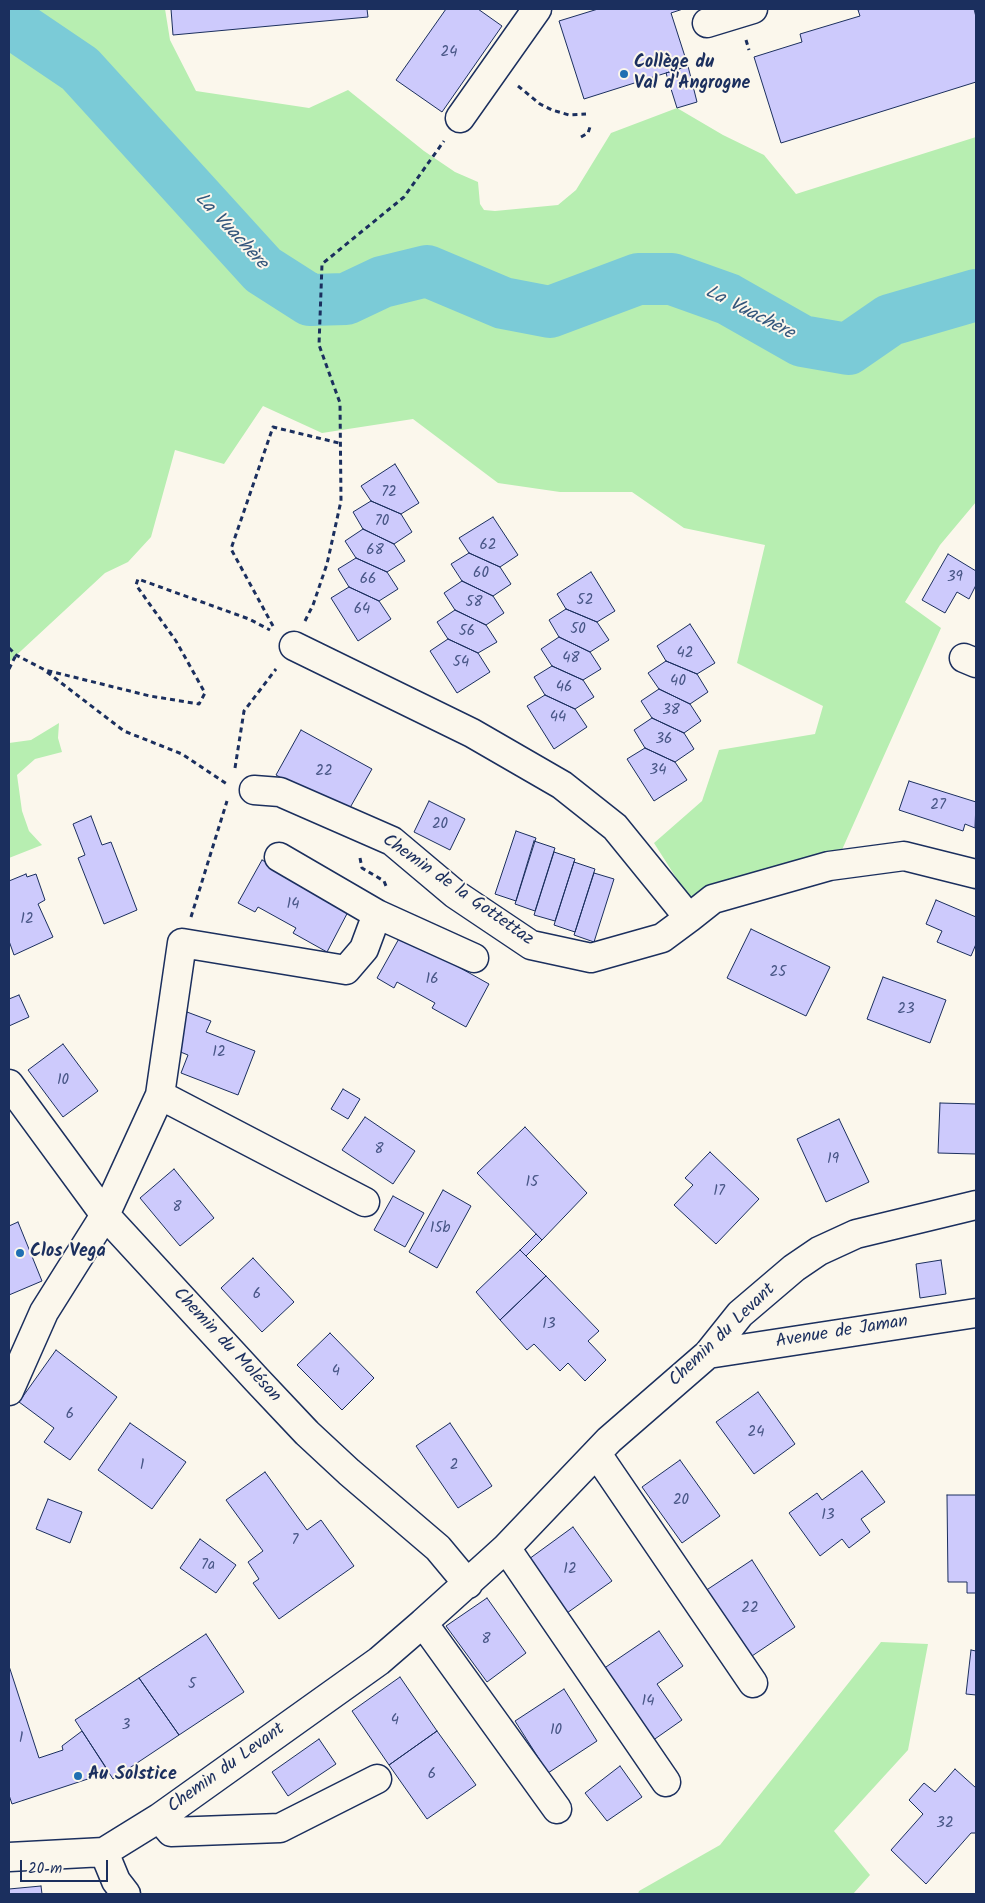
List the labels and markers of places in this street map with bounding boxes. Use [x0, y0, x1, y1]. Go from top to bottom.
place label: Collège du Val d'Angrogne [634, 53, 750, 96]
marker: Collège du Val d'Angrogne [618, 68, 630, 80]
place label: Clos Vega [30, 1242, 106, 1264]
marker: Clos Vega [14, 1247, 26, 1259]
place label: Au Solstice [88, 1765, 177, 1787]
marker: Au Solstice [72, 1770, 84, 1782]

